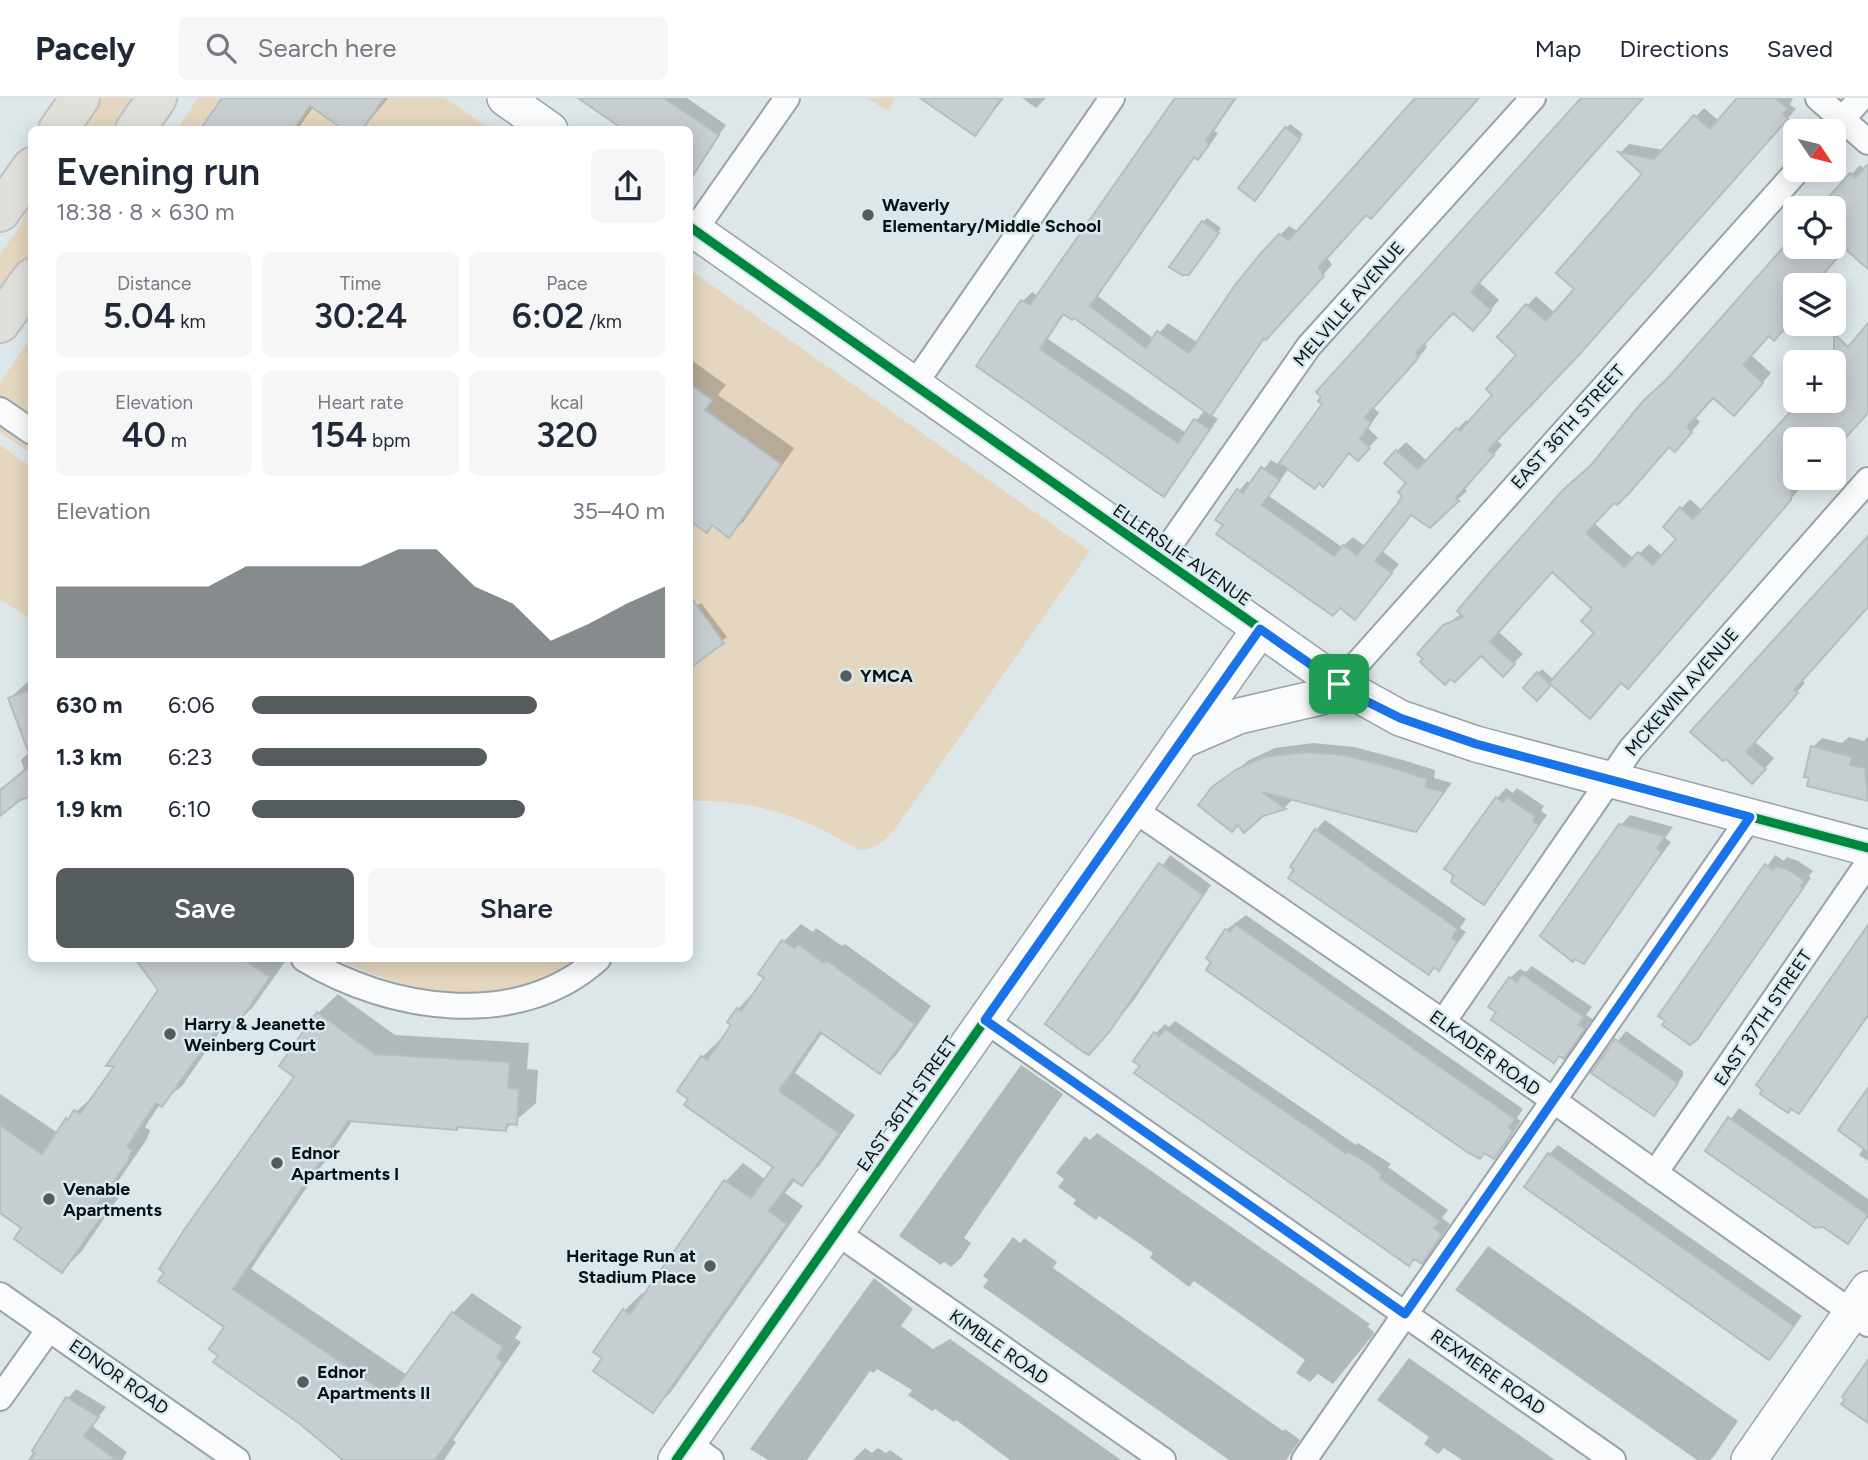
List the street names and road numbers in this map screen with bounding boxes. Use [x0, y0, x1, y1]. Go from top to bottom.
street label: MELVILLE AVENUE [1289, 237, 1409, 371]
street label: EAST 36TH STREET [1506, 360, 1630, 494]
street label: ELLERSLIE AVENUE [1109, 499, 1255, 611]
street label: MCKEWIN AVENUE [1620, 624, 1744, 760]
street label: EAST 37TH STREET [1709, 946, 1817, 1090]
street label: ELKADER ROAD [1425, 1005, 1545, 1101]
street label: EAST 36TH STREET [852, 1032, 962, 1176]
street label: KIMBLE ROAD [945, 1305, 1053, 1389]
street label: REXMERE ROAD [1426, 1324, 1550, 1420]
street label: EDNOR ROAD [65, 1335, 173, 1419]

